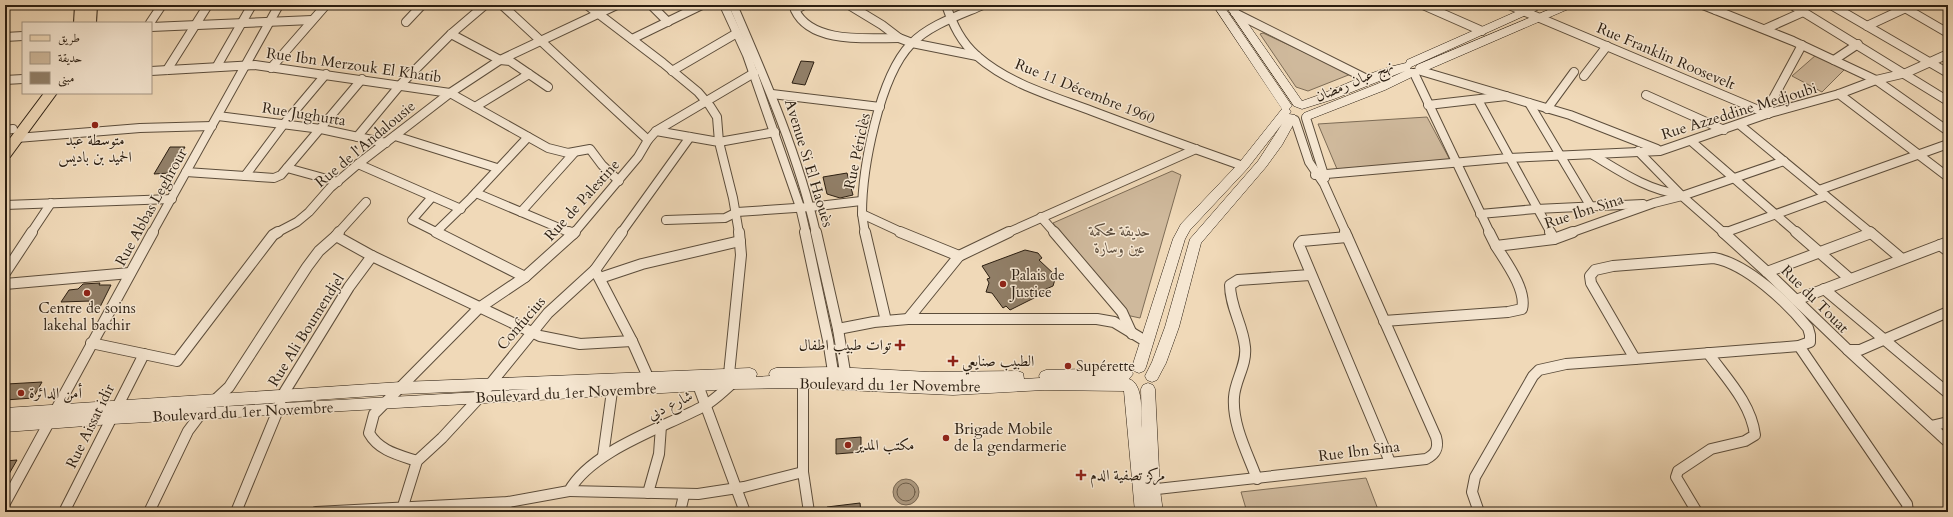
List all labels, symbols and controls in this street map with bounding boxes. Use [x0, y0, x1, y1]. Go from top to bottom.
street label: Rue Franklin Roosevelt [1594, 18, 1738, 94]
legend [22, 22, 152, 94]
text: طريق [58, 30, 80, 46]
street label: Rue Ibn Merzouk El Khatib [265, 43, 443, 87]
text: حديقة [58, 50, 82, 66]
street label: Rue 11 Décembre 1960 [1012, 54, 1158, 128]
street label: نهج عبان رمضان [1312, 56, 1398, 110]
text: مبنى [58, 70, 74, 87]
street label: Rue Azzeddine Medjoubi [1659, 78, 1819, 144]
street label: Rue de l'Andalousie [311, 96, 420, 192]
street label: Avenue Si El Haouès [780, 97, 838, 229]
street label: Rue Jughurta [261, 98, 348, 131]
street label: Rue Périclès [839, 111, 875, 191]
marker: متوسطة عبد الحميد بن باديس [90, 120, 100, 130]
place label: متوسطة عبد الحميد بن باديس [58, 130, 132, 167]
street label: Rue Abbas Leghrour [110, 144, 192, 269]
street label: Rue de Palestine [540, 155, 624, 245]
street label: Rue Ibn Sina [1542, 189, 1627, 233]
park label: حديقة محكمة عين وسارة [1087, 221, 1151, 258]
street label: Rue du Touat [1777, 261, 1853, 337]
place label: Palais de Justice [1009, 265, 1065, 302]
street label: Rue Ali Boumendjel [263, 270, 349, 390]
marker: Palais de Justice [998, 279, 1008, 289]
marker: Centre de soins lakehal bachir [82, 288, 92, 298]
street label: Confucius [492, 292, 550, 354]
place label: Centre de soins lakehal bachir [38, 298, 136, 335]
place label: توات طبيب اطفال [799, 335, 891, 355]
marker: توات طبيب اطفال [894, 339, 906, 351]
place label: الطبيب صنايعي [962, 351, 1034, 375]
marker: الطبيب صنايعي [947, 355, 959, 367]
place label: Supérette [1076, 356, 1135, 376]
marker: Supérette [1063, 361, 1073, 371]
street label: Boulevard du 1er Novembre [799, 373, 981, 397]
street label: Boulevard du 1er Novembre [475, 378, 657, 408]
street label: Rue Aissat idir [61, 380, 119, 472]
place label: أمن الدائرة [29, 382, 82, 403]
street label: شارع دبي [644, 386, 697, 427]
marker: أمن الدائرة [16, 388, 26, 398]
street label: Boulevard du 1er Novembre [152, 397, 334, 427]
place label: Brigade Mobile de la gendarmerie [954, 419, 1067, 456]
marker: Brigade Mobile de la gendarmerie [941, 433, 951, 443]
place label: مكتب المدير [854, 435, 914, 455]
street label: Rue Ibn Sina [1317, 436, 1401, 466]
marker: مكتب المدير [843, 440, 853, 450]
place label: مركز تصفية الدم [1090, 465, 1165, 488]
marker: مركز تصفية الدم [1075, 469, 1087, 481]

